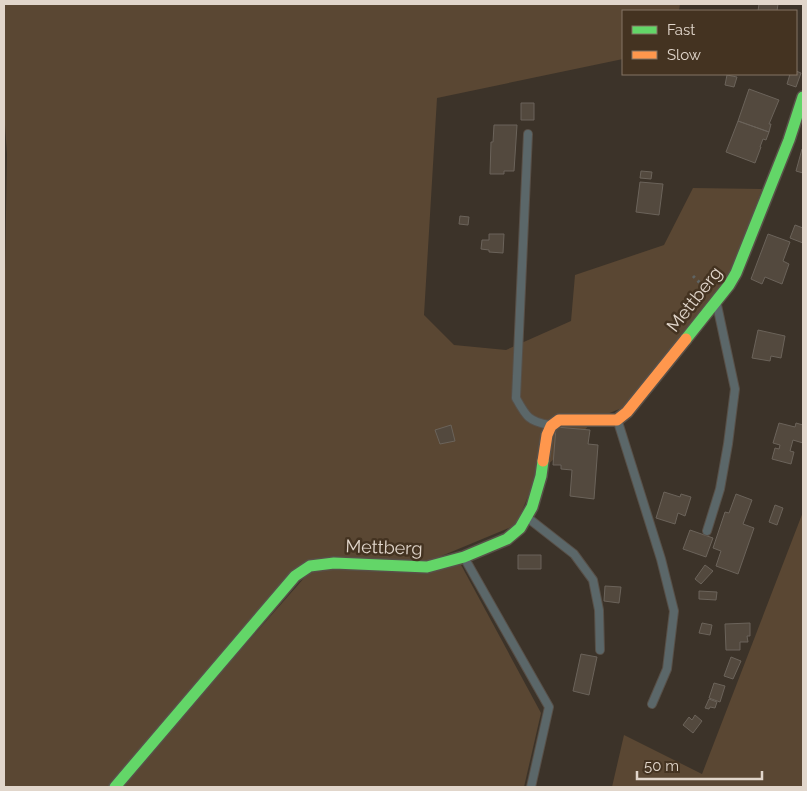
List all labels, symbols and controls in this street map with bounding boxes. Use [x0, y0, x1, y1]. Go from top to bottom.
legend [622, 10, 797, 75]
text: Fast [667, 21, 695, 39]
text: Slow [667, 46, 701, 64]
street label: Mettberg [662, 262, 726, 336]
street label: Mettberg [345, 535, 423, 559]
scale bar [637, 748, 762, 780]
text: 50 m [644, 757, 679, 775]

